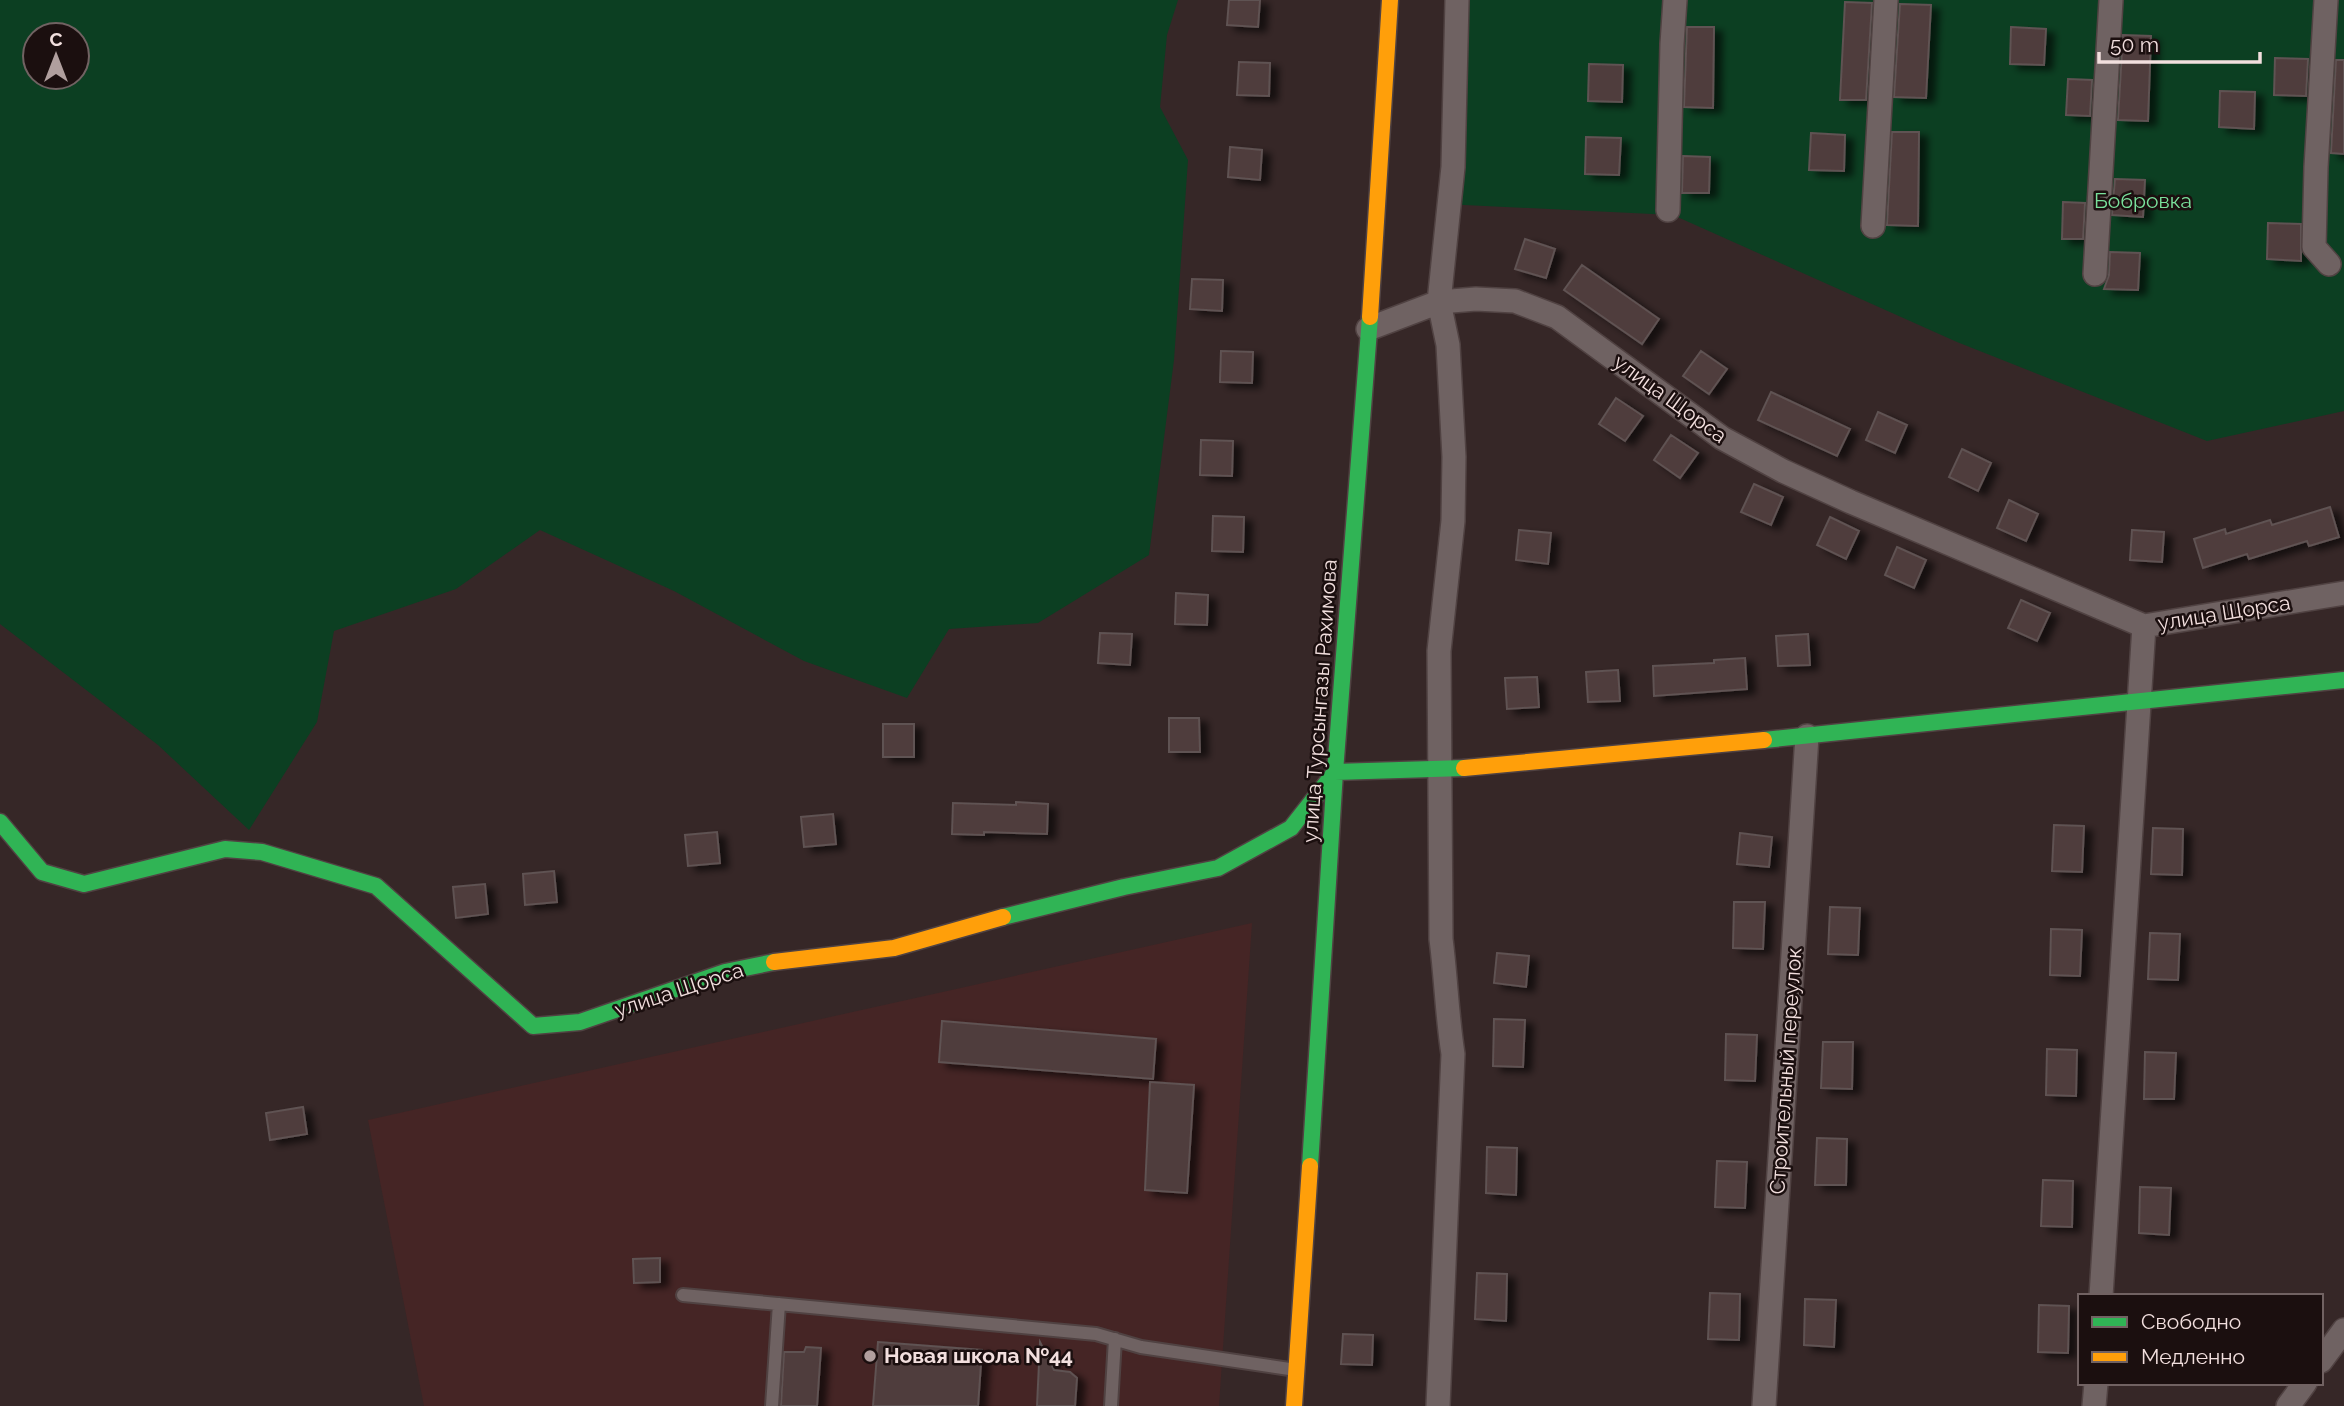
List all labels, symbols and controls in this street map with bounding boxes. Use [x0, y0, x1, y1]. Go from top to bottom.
north arrow [21, 21, 91, 91]
scale bar [2099, 21, 2260, 65]
text: С [49, 28, 63, 50]
text: 50 m [2110, 32, 2159, 57]
park label: Бобровка [2094, 188, 2192, 213]
street label: улица Щорса [1609, 349, 1732, 448]
street label: улица Турсынгазы Рахимова [1297, 558, 1342, 844]
street label: улица Щорса [2156, 590, 2292, 635]
street label: Строительный переулок [1764, 947, 1807, 1195]
street label: улица Щорса [611, 957, 746, 1022]
legend [2078, 1294, 2323, 1385]
text: Свободно [2141, 1309, 2241, 1334]
place label: Новая школа №44 [884, 1343, 1073, 1368]
text: Медленно [2141, 1344, 2245, 1369]
marker: Новая школа №44 [862, 1348, 878, 1364]

